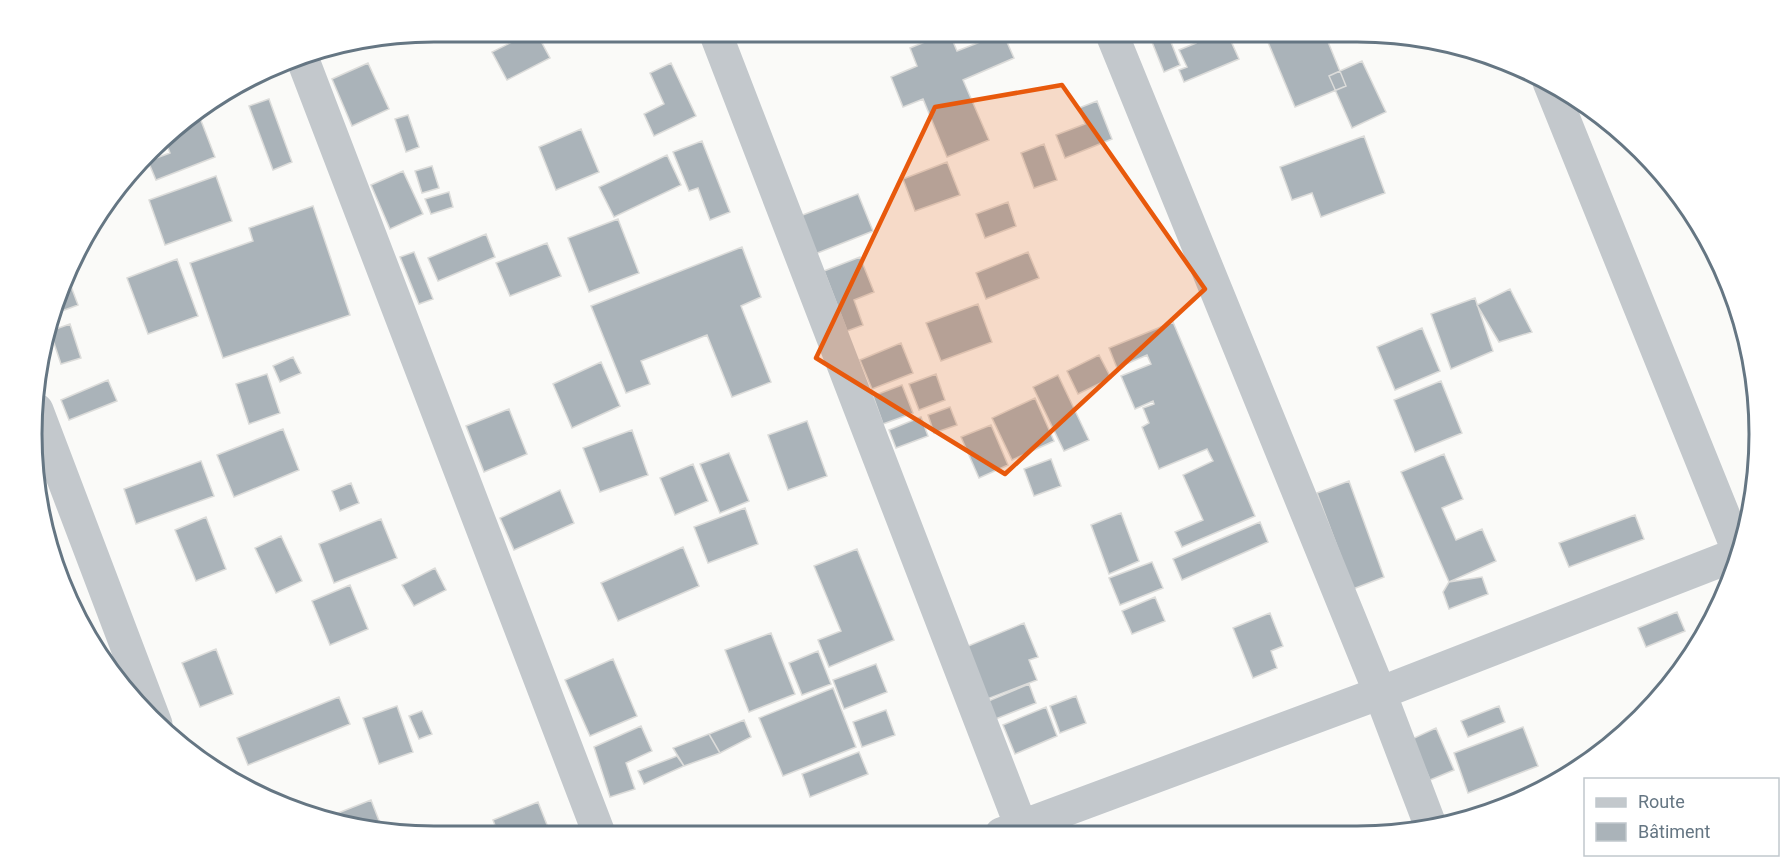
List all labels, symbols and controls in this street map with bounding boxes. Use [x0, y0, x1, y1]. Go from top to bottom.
legend [1584, 778, 1779, 856]
text: Route [1638, 791, 1685, 812]
text: Bâtiment [1638, 821, 1711, 842]

